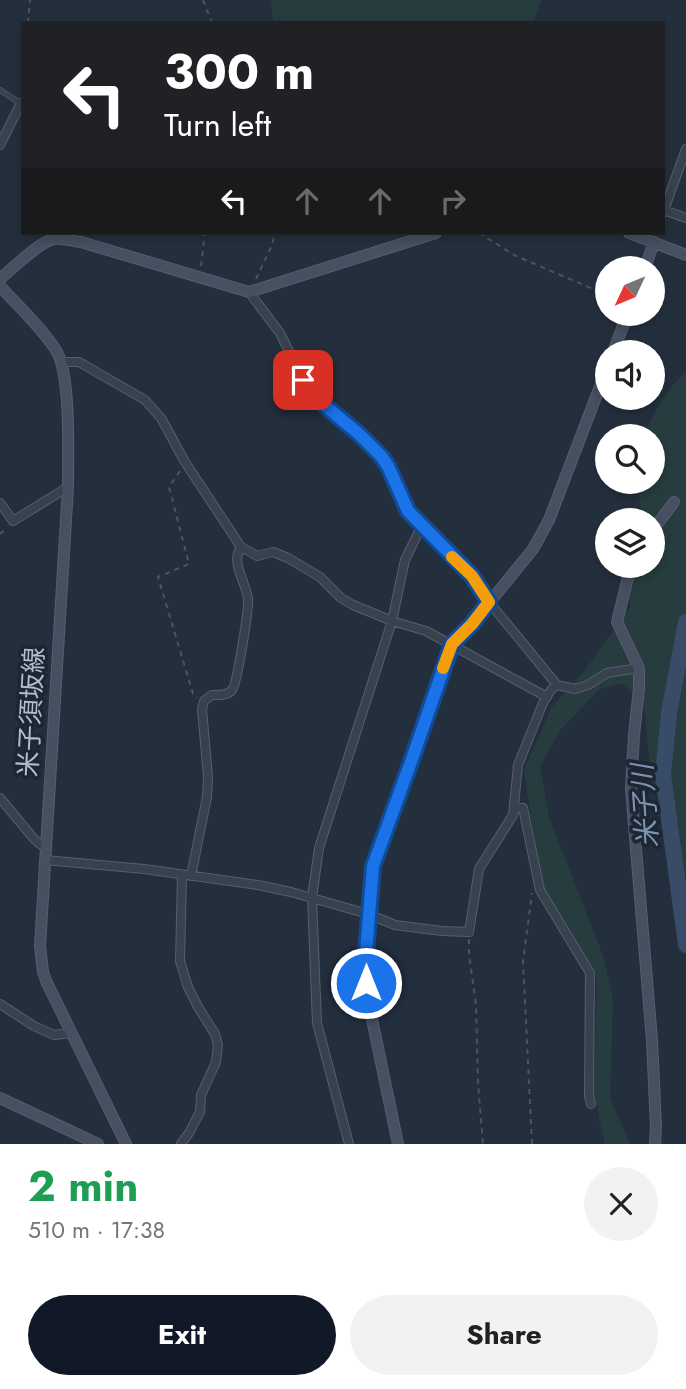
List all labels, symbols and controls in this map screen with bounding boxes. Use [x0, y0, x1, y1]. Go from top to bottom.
text: 300 m [164, 37, 314, 107]
icon: left [49, 49, 140, 140]
text: Turn left [164, 102, 271, 148]
icon: left [215, 182, 253, 220]
icon: ahead [288, 182, 326, 220]
icon: ahead [361, 182, 399, 220]
icon: right [434, 182, 472, 220]
north arrow [595, 256, 665, 326]
map controls [595, 256, 665, 578]
button: sound [595, 340, 665, 410]
pin [273, 350, 333, 410]
icon: arrive [284, 361, 322, 399]
button: search [595, 424, 665, 494]
button: layers [595, 508, 665, 578]
street label: 米子須坂線 [9, 646, 53, 778]
water label: 米子川 [621, 760, 668, 849]
position arrow [329, 946, 403, 1020]
text: 2 min [28, 1156, 138, 1217]
button: close [584, 1167, 658, 1241]
text: 510 m · 17:38 [28, 1213, 165, 1247]
button: Exit [28, 1295, 336, 1375]
button: Share [350, 1295, 658, 1375]

